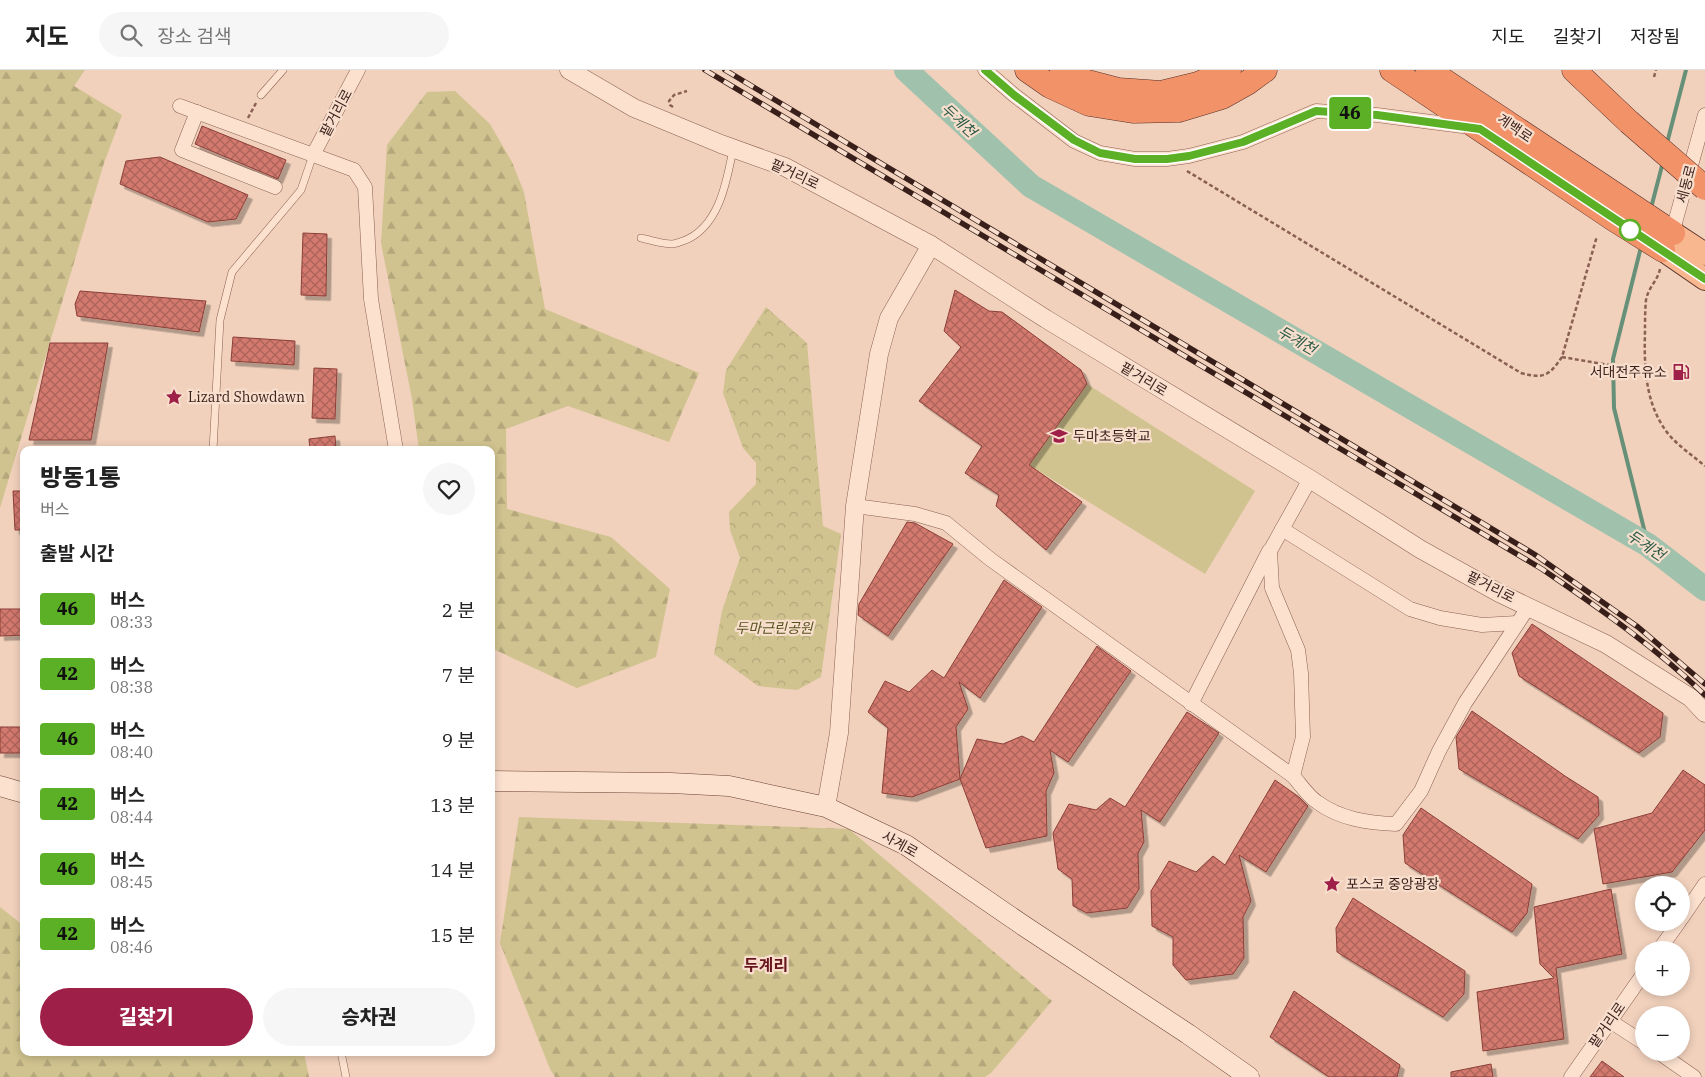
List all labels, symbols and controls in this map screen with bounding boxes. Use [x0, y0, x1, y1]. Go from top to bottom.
search box [99, 12, 449, 57]
text: 지도 [25, 20, 69, 52]
icon: search [117, 21, 145, 49]
text: 장소 검색 [157, 24, 232, 48]
text: 지도 [1492, 25, 1525, 48]
text: 길찾기 [1553, 25, 1602, 48]
text: 저장됨 [1630, 25, 1680, 48]
street label: 팥거리로 [316, 86, 356, 140]
line badge: 46 [1328, 97, 1372, 129]
water label: 두계천 [937, 99, 982, 143]
text: 46 [1339, 101, 1361, 124]
street label: 계백로 [1494, 110, 1536, 146]
street label: 팥거리로 [768, 155, 822, 193]
street label: 세동로 [1672, 163, 1700, 205]
unlabelled marker [1619, 219, 1641, 241]
water label: 두계천 [1274, 321, 1322, 360]
street label: 팥거리로 [1117, 358, 1171, 400]
fuel station icon: 서대전주유소 [1671, 362, 1691, 382]
place label: 서대전주유소 [1590, 363, 1667, 381]
place icon: Lizard Showdawn [164, 387, 184, 407]
place label: Lizard Showdawn [188, 388, 305, 406]
school or university icon: 두마초등학교 [1049, 426, 1069, 446]
place label: 두마초등학교 [1073, 427, 1150, 445]
text: 방동1통 [40, 461, 121, 493]
button: heart [423, 463, 475, 515]
text: 버스 [40, 499, 69, 519]
water label: 두계천 [1624, 526, 1670, 566]
text: 출발 시간 [40, 541, 114, 565]
street label: 팥거리로 [1464, 567, 1518, 607]
text: 버스 [110, 588, 145, 612]
text: 46 [57, 597, 78, 620]
text: 2 분 [442, 598, 475, 622]
text: 08:33 [110, 612, 153, 632]
park label: 두마근린공원 [735, 619, 814, 637]
text: 버스 [110, 653, 145, 677]
text: 42 [57, 662, 78, 685]
text: 7 분 [442, 663, 475, 687]
text: 08:38 [110, 677, 153, 697]
text: 버스 [110, 718, 145, 742]
text: 46 [57, 727, 78, 750]
text: 9 분 [442, 728, 475, 752]
text: 08:40 [110, 742, 153, 762]
text: 버스 [110, 783, 145, 807]
text: 42 [57, 792, 78, 815]
text: 13 분 [430, 793, 475, 817]
text: 08:44 [110, 807, 153, 827]
street label: 사계로 [879, 827, 921, 861]
text: 버스 [110, 848, 145, 872]
text: 46 [57, 857, 78, 880]
text: 14 분 [430, 858, 475, 882]
text: 08:45 [110, 872, 153, 892]
place icon: 포스코 중앙광장 [1322, 874, 1342, 894]
place label: 포스코 중앙광장 [1346, 875, 1440, 893]
map controls [1635, 876, 1690, 1061]
button: locate [1635, 876, 1690, 931]
text: 버스 [110, 913, 145, 937]
text: 42 [57, 922, 78, 945]
text: 15 분 [430, 923, 475, 947]
text: 08:46 [110, 937, 153, 957]
button: + [1635, 941, 1690, 996]
district label: 두계리 [744, 955, 788, 975]
button: 길찾기 [40, 988, 253, 1046]
button: 승차권 [263, 988, 475, 1046]
street label: 팥거리로 [1585, 999, 1629, 1051]
button: − [1635, 1006, 1690, 1061]

